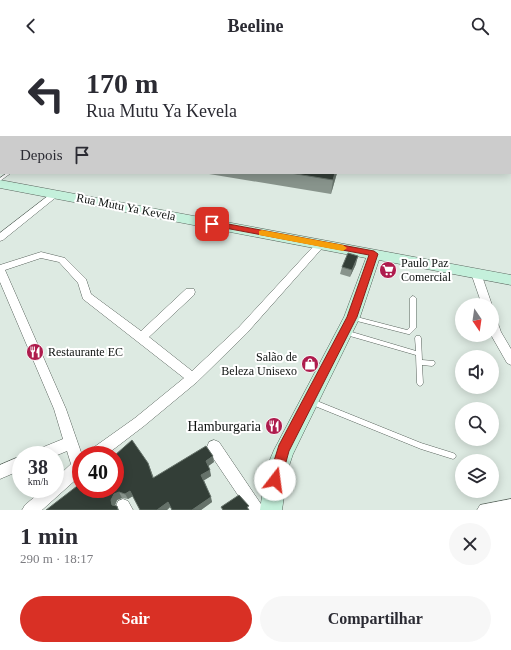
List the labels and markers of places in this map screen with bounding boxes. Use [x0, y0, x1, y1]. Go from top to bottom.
pin [195, 207, 229, 241]
place label: Paulo Paz Comercial [401, 256, 452, 284]
supermarket icon: Paulo Paz Comercial [378, 260, 398, 280]
restaurant icon: Restaurante EC [25, 342, 45, 362]
place label: Restaurante EC [48, 345, 123, 359]
place label: Salão de Beleza Unisexo [221, 350, 297, 378]
shop icon: Salão de Beleza Unisexo [300, 354, 320, 374]
restaurant icon: Hamburgaria [264, 416, 284, 436]
place label: Hamburgaria [187, 419, 262, 434]

